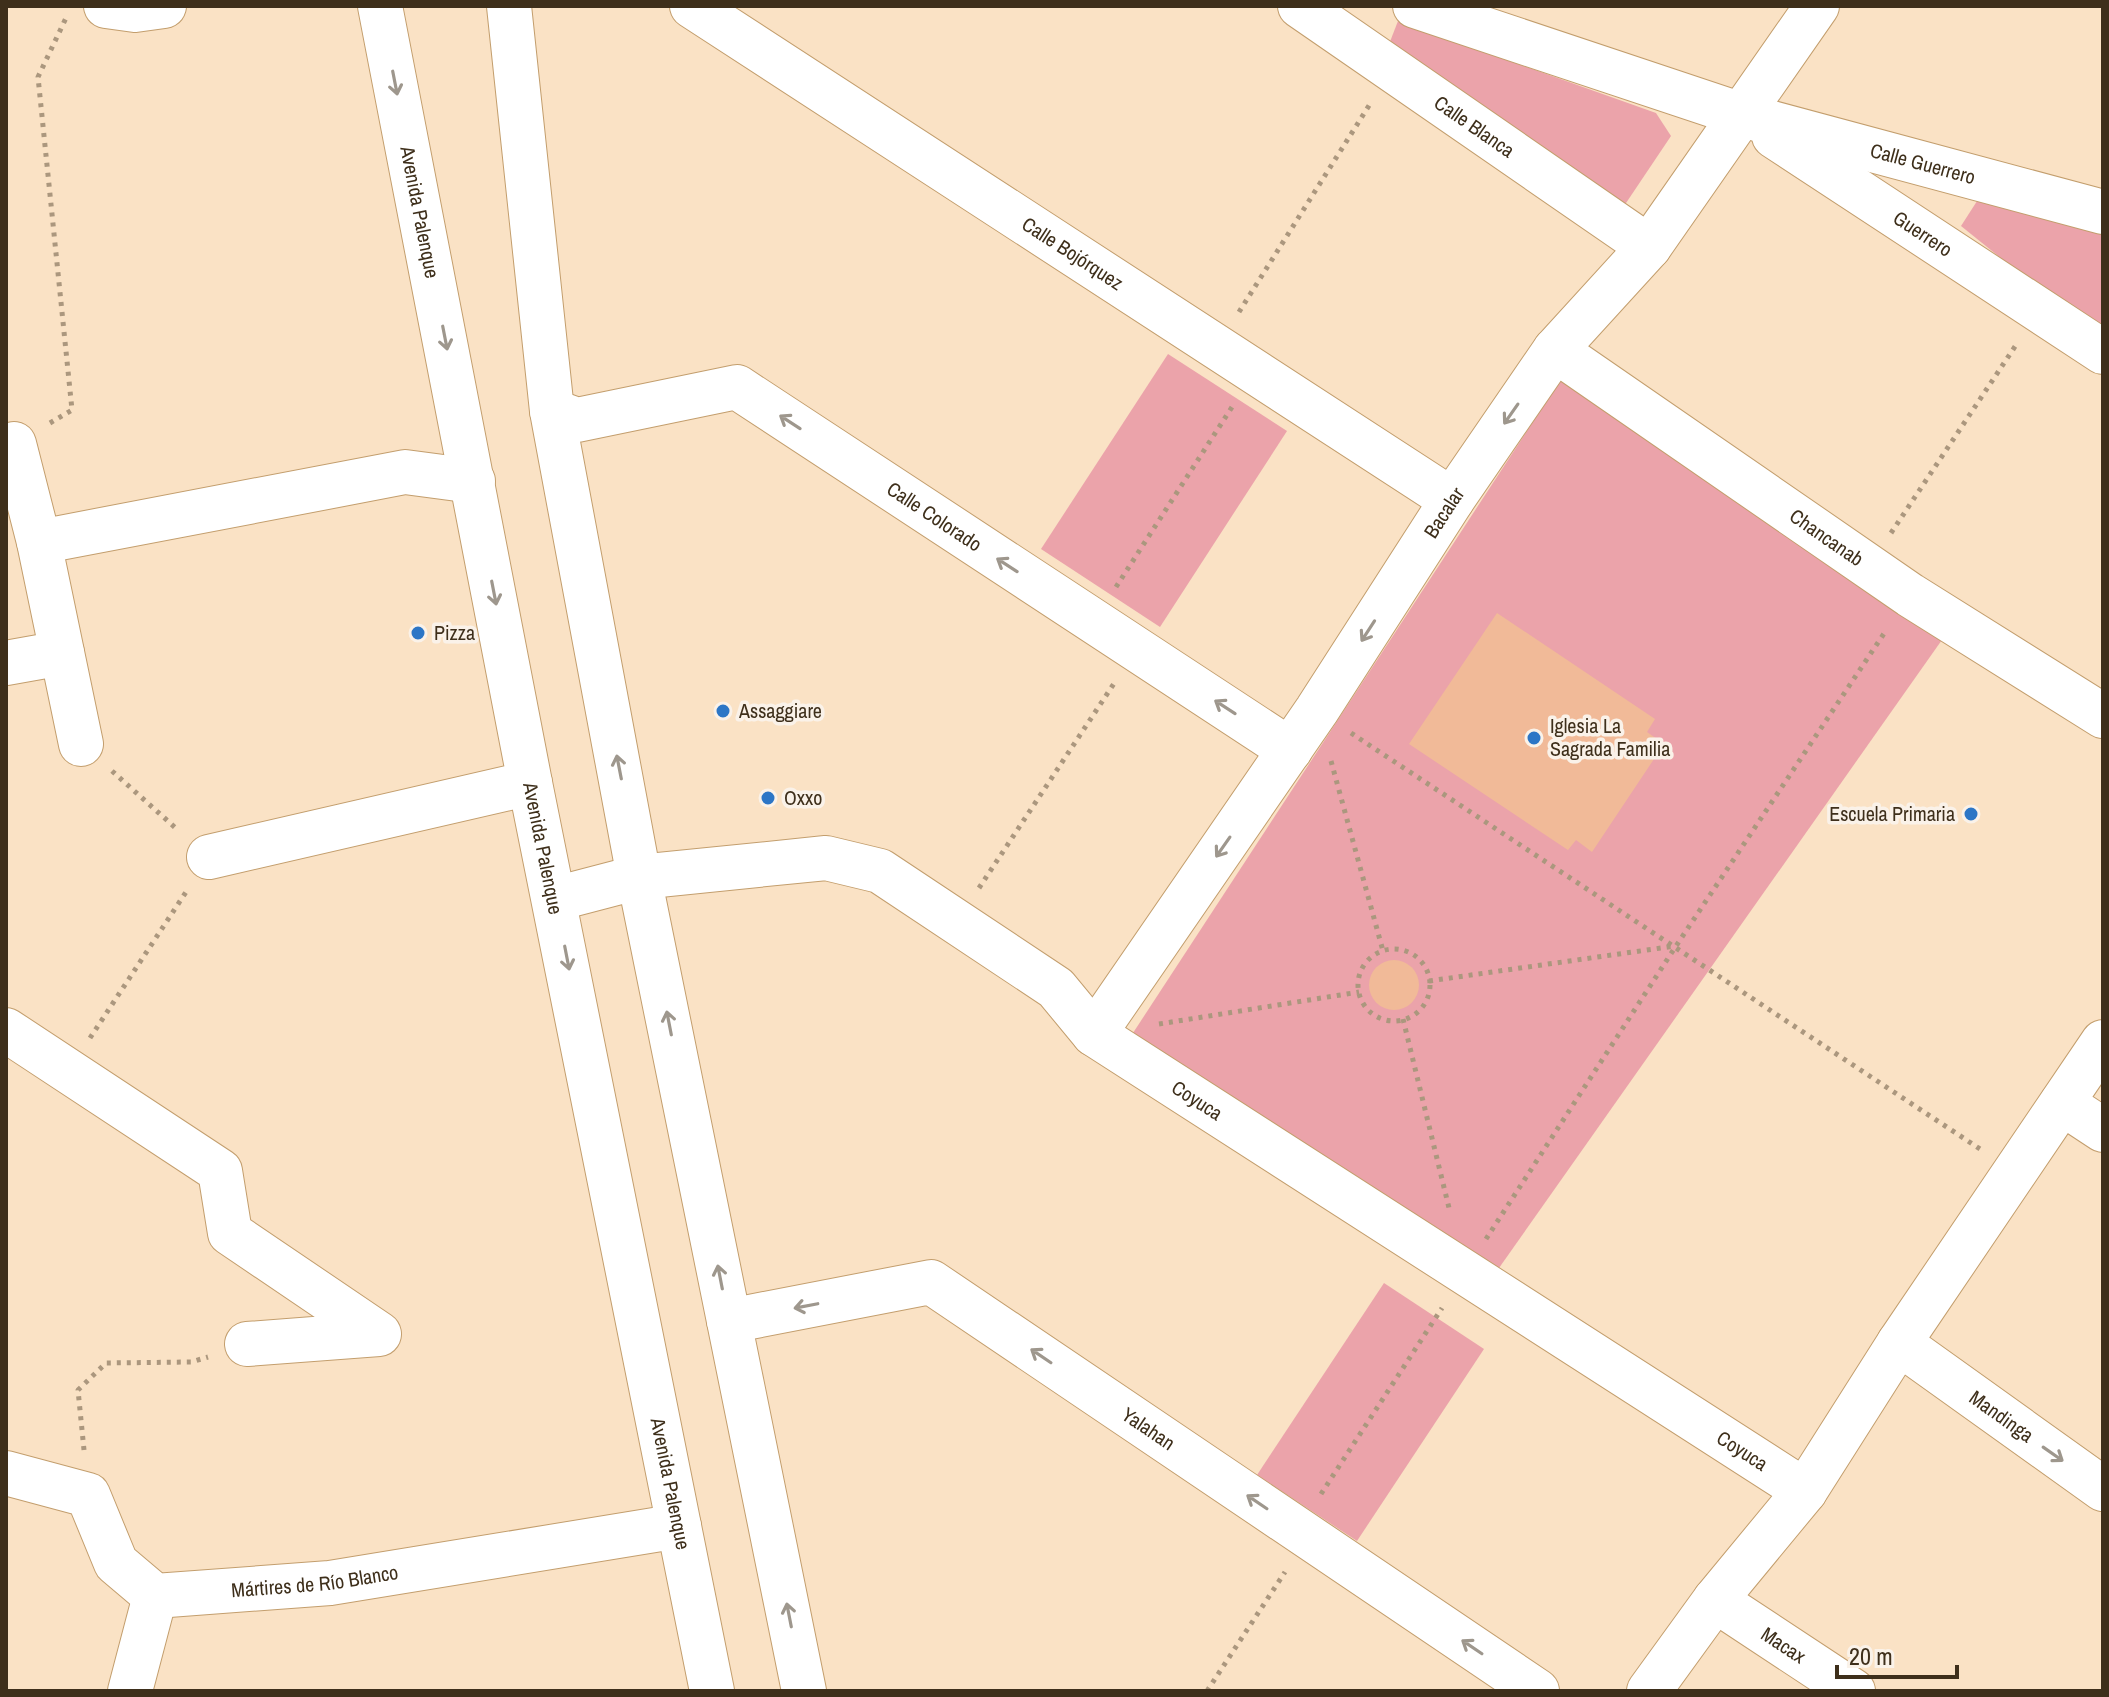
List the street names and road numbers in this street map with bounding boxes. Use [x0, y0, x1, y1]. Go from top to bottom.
street label: Calle Blanca [1429, 89, 1520, 163]
street label: Calle Guerrero [1868, 136, 1978, 190]
street label: Avenida Palenque [394, 143, 446, 280]
street label: Guerrero [1888, 204, 1958, 263]
street label: Calle Bojórquez [1017, 210, 1129, 296]
street label: Calle Colorado [882, 475, 987, 557]
street label: Bacalar [1417, 481, 1470, 543]
street label: Chancanab [1785, 502, 1869, 572]
street label: Avenida Palenque [517, 779, 570, 917]
street label: Coyuca [1167, 1074, 1228, 1126]
street label: Mandinga [1964, 1384, 2039, 1448]
street label: Yalahan [1117, 1401, 1181, 1456]
street label: Avenida Palenque [644, 1414, 697, 1552]
street label: Coyuca [1712, 1424, 1773, 1477]
street label: Mártires de Río Blanco [230, 1558, 400, 1603]
street label: Macax [1756, 1620, 1812, 1670]

